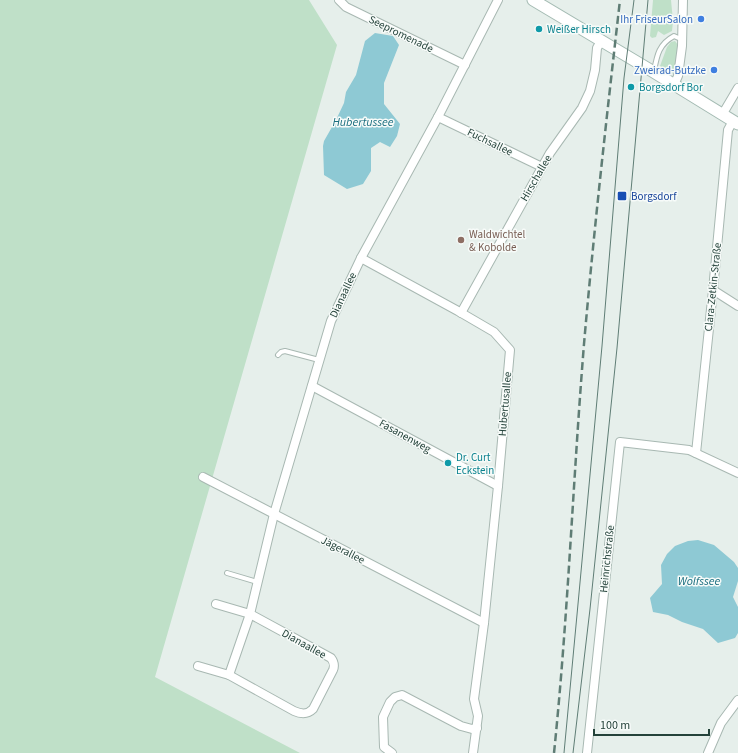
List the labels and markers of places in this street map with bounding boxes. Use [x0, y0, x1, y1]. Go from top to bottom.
place label: Ihr FriseurSalon [620, 12, 693, 27]
marker: Ihr FriseurSalon [696, 14, 706, 24]
place label: Weißer Hirsch [547, 22, 611, 37]
marker: Weißer Hirsch [534, 24, 544, 34]
place label: Zweirad-Butzke [634, 63, 707, 78]
marker: Zweirad-Butzke [709, 65, 719, 75]
place label: Borgsdorf Bor [639, 80, 703, 95]
marker: Borgsdorf Bor [626, 82, 636, 92]
place label: Borgsdorf [631, 189, 677, 204]
marker: Borgsdorf [616, 190, 628, 202]
place label: Waldwichtel & Kobolde [469, 227, 526, 255]
marker: Waldwichtel & Kobolde [456, 235, 466, 245]
place label: Dr. Curt Eckstein [456, 450, 494, 478]
marker: Dr. Curt Eckstein [443, 458, 453, 468]

